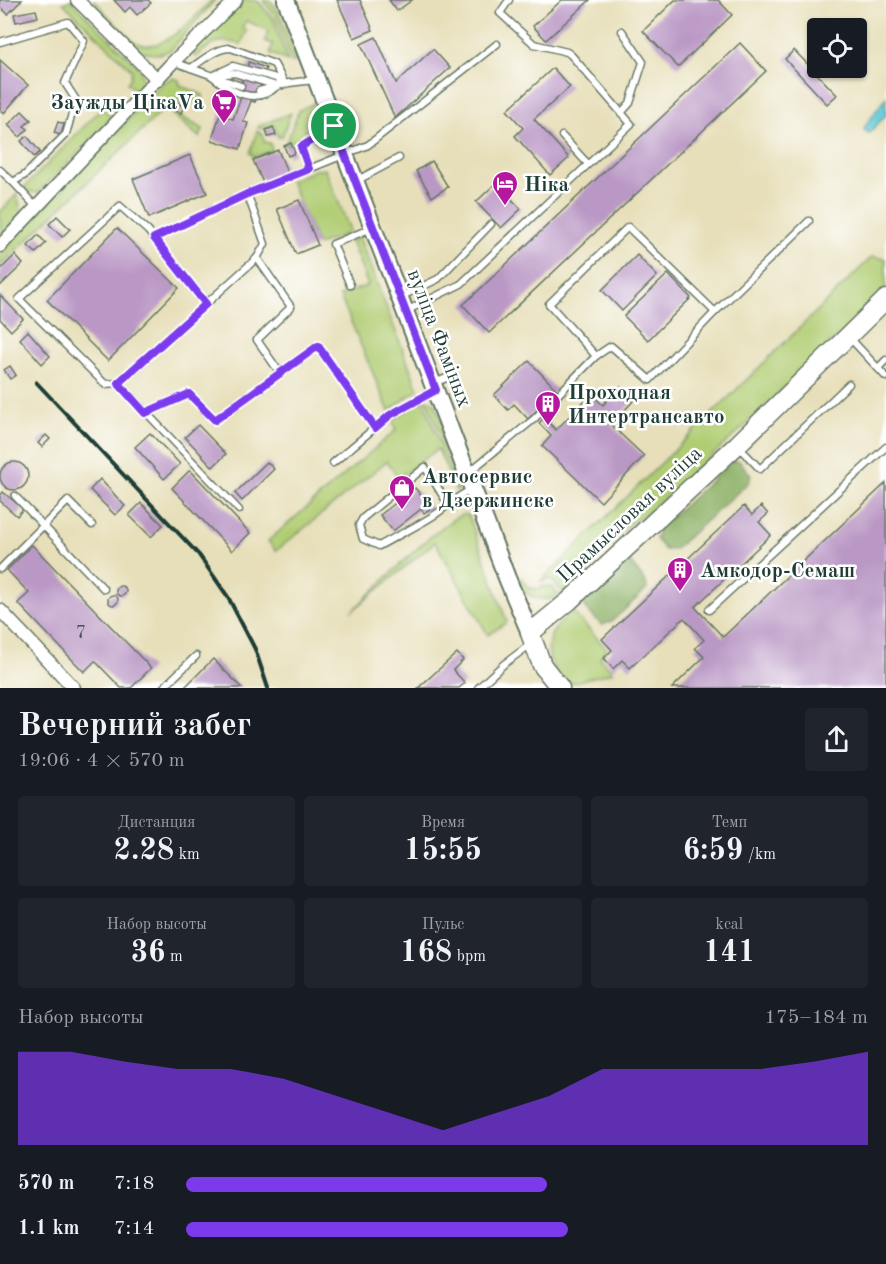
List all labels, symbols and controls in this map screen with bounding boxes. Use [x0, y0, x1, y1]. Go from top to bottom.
map controls [807, 18, 867, 78]
button: locate [807, 18, 867, 78]
supermarket icon: Заужды ЦікаVа [209, 87, 239, 125]
place label: Заужды ЦікаVа [51, 93, 204, 114]
pin [308, 100, 359, 151]
icon: arrive [317, 109, 350, 142]
hotel icon: Ніка [490, 169, 520, 207]
place label: Ніка [524, 175, 570, 196]
street label: вуліца Фаміных [403, 267, 475, 411]
place label: Проходная Интертрансавто [568, 383, 725, 428]
building icon: Проходная Интертрансавто [533, 389, 563, 427]
street label: Прамысловая вуліца [554, 443, 706, 587]
place label: Автосервис в Дзержинске [422, 467, 554, 512]
shop icon: Автосервис в Дзержинске [387, 473, 417, 511]
building icon: Амкодор-Семаш [665, 555, 695, 593]
place label: Амкодор-Семаш [700, 561, 855, 582]
house number: 7 [76, 624, 86, 642]
button: share [805, 708, 868, 771]
text: Вечерний забег [18, 710, 251, 743]
text: 19:06 · 4 × 570 m [18, 751, 185, 771]
text: Дистанция [118, 815, 195, 831]
text: Время [421, 815, 465, 831]
text: Темп [711, 815, 747, 831]
text: 2.28 [114, 836, 174, 866]
text: 15:55 [404, 836, 482, 866]
text: 6:59 [683, 836, 743, 866]
text: km [174, 847, 200, 863]
text: /km [743, 847, 776, 863]
text: Набор высоты [106, 917, 207, 933]
text: Пульс [422, 917, 464, 933]
text: kcal [716, 917, 743, 933]
text: 36 [131, 938, 165, 968]
text: 168 [400, 938, 452, 968]
text: 141 [703, 938, 755, 968]
text: m [165, 949, 183, 965]
text: bpm [452, 949, 486, 965]
text: Набор высоты [18, 1008, 144, 1028]
text: 175–184 m [765, 1008, 868, 1028]
text: 570 m [18, 1174, 74, 1194]
text: 7:18 [114, 1174, 154, 1194]
text: 1.1 km [18, 1219, 80, 1239]
text: 7:14 [114, 1219, 154, 1239]

